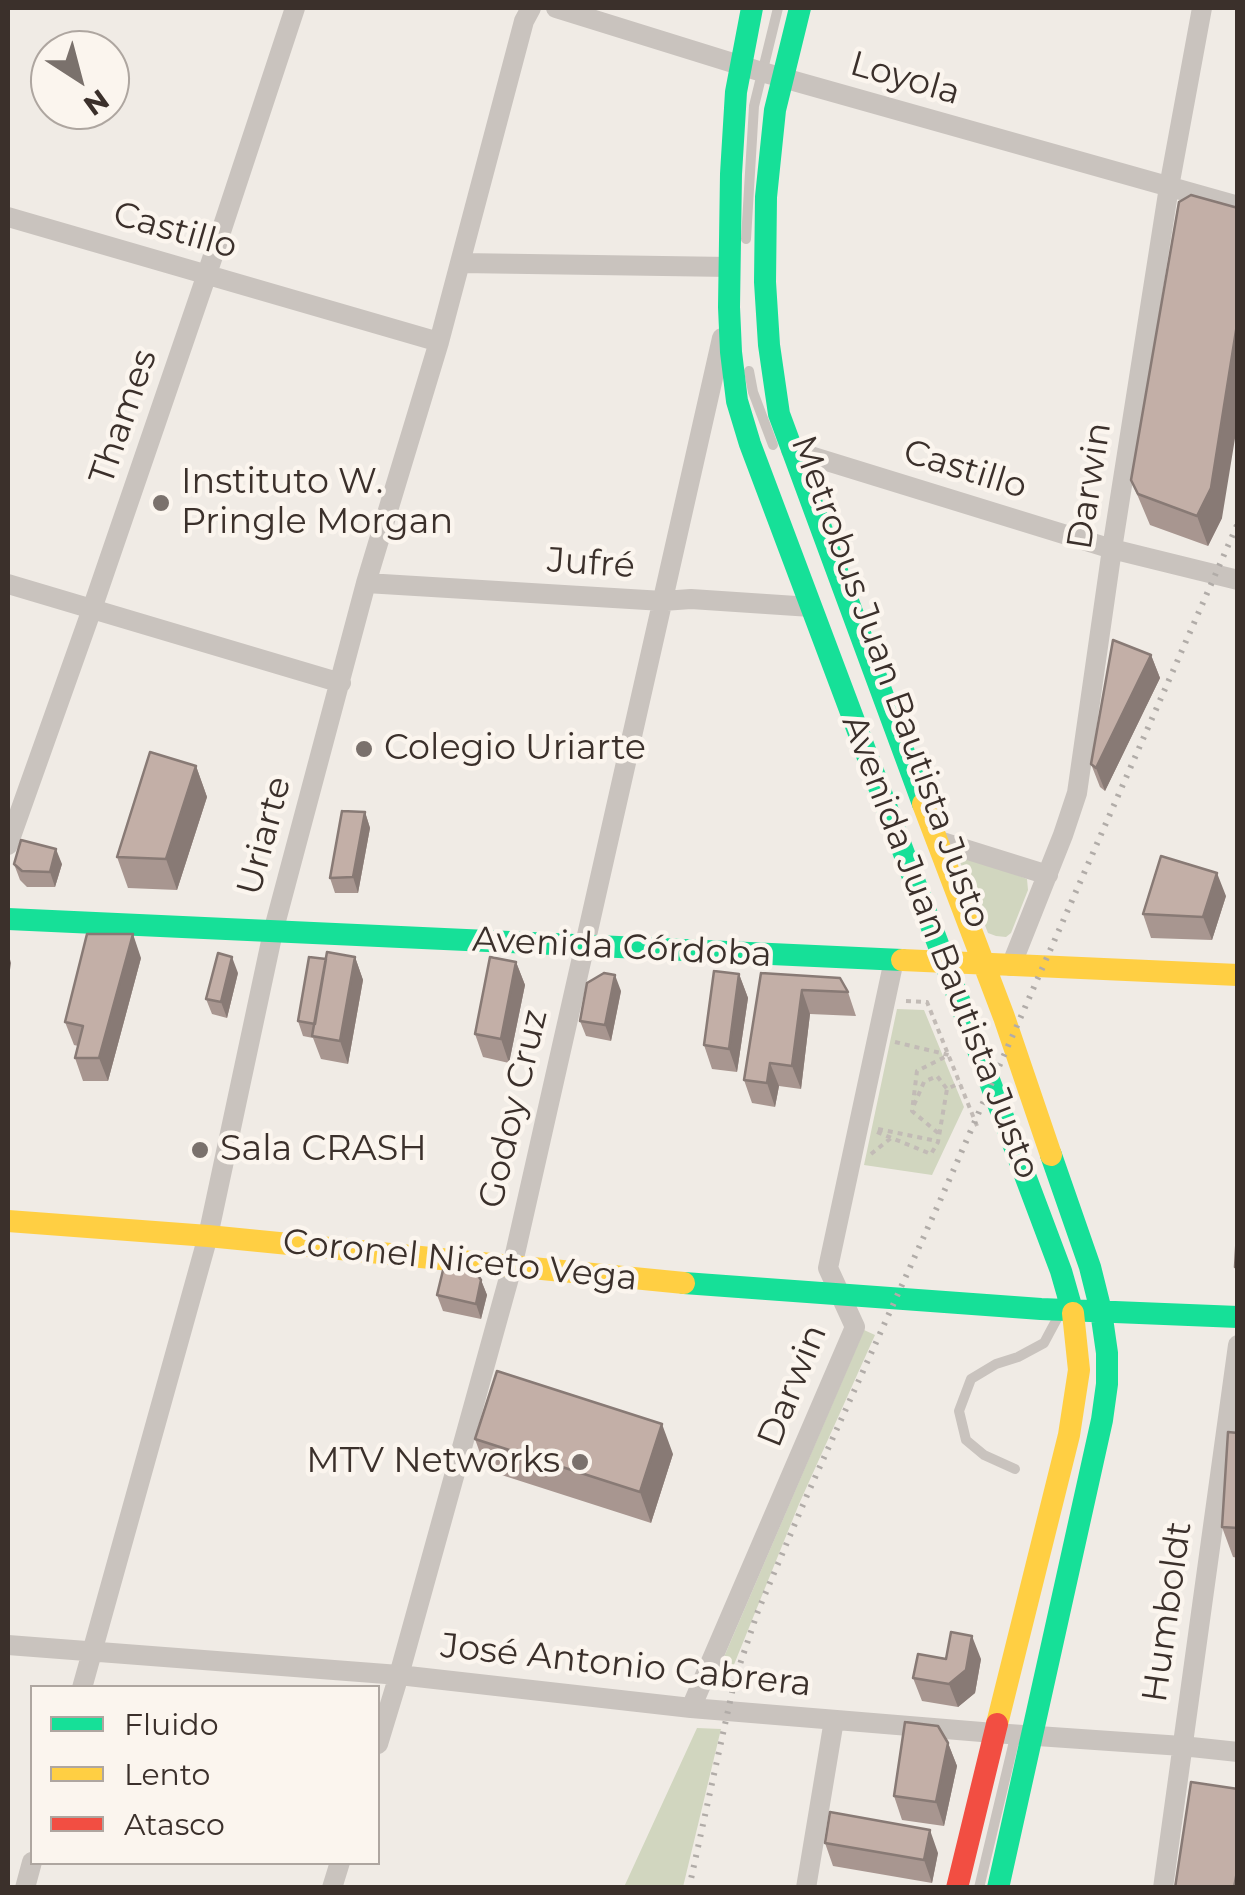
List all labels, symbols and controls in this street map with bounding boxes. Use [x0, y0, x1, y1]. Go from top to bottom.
north arrow [30, 30, 130, 130]
street label: Loyola [845, 43, 965, 115]
text: N [77, 82, 116, 123]
street label: Castillo [108, 193, 242, 269]
street label: Thames [81, 344, 167, 490]
street label: Darwin [1059, 420, 1121, 552]
street label: Metrobus Juan Bautista Justo [781, 430, 999, 934]
street label: Castillo [898, 431, 1032, 509]
place label: Instituto W. Pringle Morgan [181, 462, 453, 544]
marker: Instituto W. Pringle Morgan [150, 492, 172, 514]
street label: Jufré [546, 540, 636, 588]
street label: Avenida Juan Bautista Justo [832, 709, 1048, 1185]
place label: Colegio Uriarte [384, 728, 646, 770]
marker: Colegio Uriarte [353, 738, 375, 760]
street label: Uriarte [229, 772, 301, 900]
street label: Avenida Córdoba [471, 919, 773, 977]
street label: Godoy Cruz [471, 1006, 557, 1212]
place label: Sala CRASH [220, 1129, 427, 1171]
marker: Sala CRASH [189, 1139, 211, 1161]
street label: Coronel Niceto Vega [281, 1221, 639, 1301]
street label: Darwin [750, 1319, 836, 1453]
place label: MTV Networks [306, 1441, 560, 1483]
marker: MTV Networks [569, 1451, 591, 1473]
street label: Humboldt [1135, 1519, 1201, 1705]
street label: José Antonio Cabrera [439, 1626, 813, 1706]
legend [30, 1685, 380, 1865]
text: Fluido [124, 1706, 218, 1743]
text: Lento [124, 1756, 210, 1793]
text: Atasco [124, 1806, 225, 1843]

